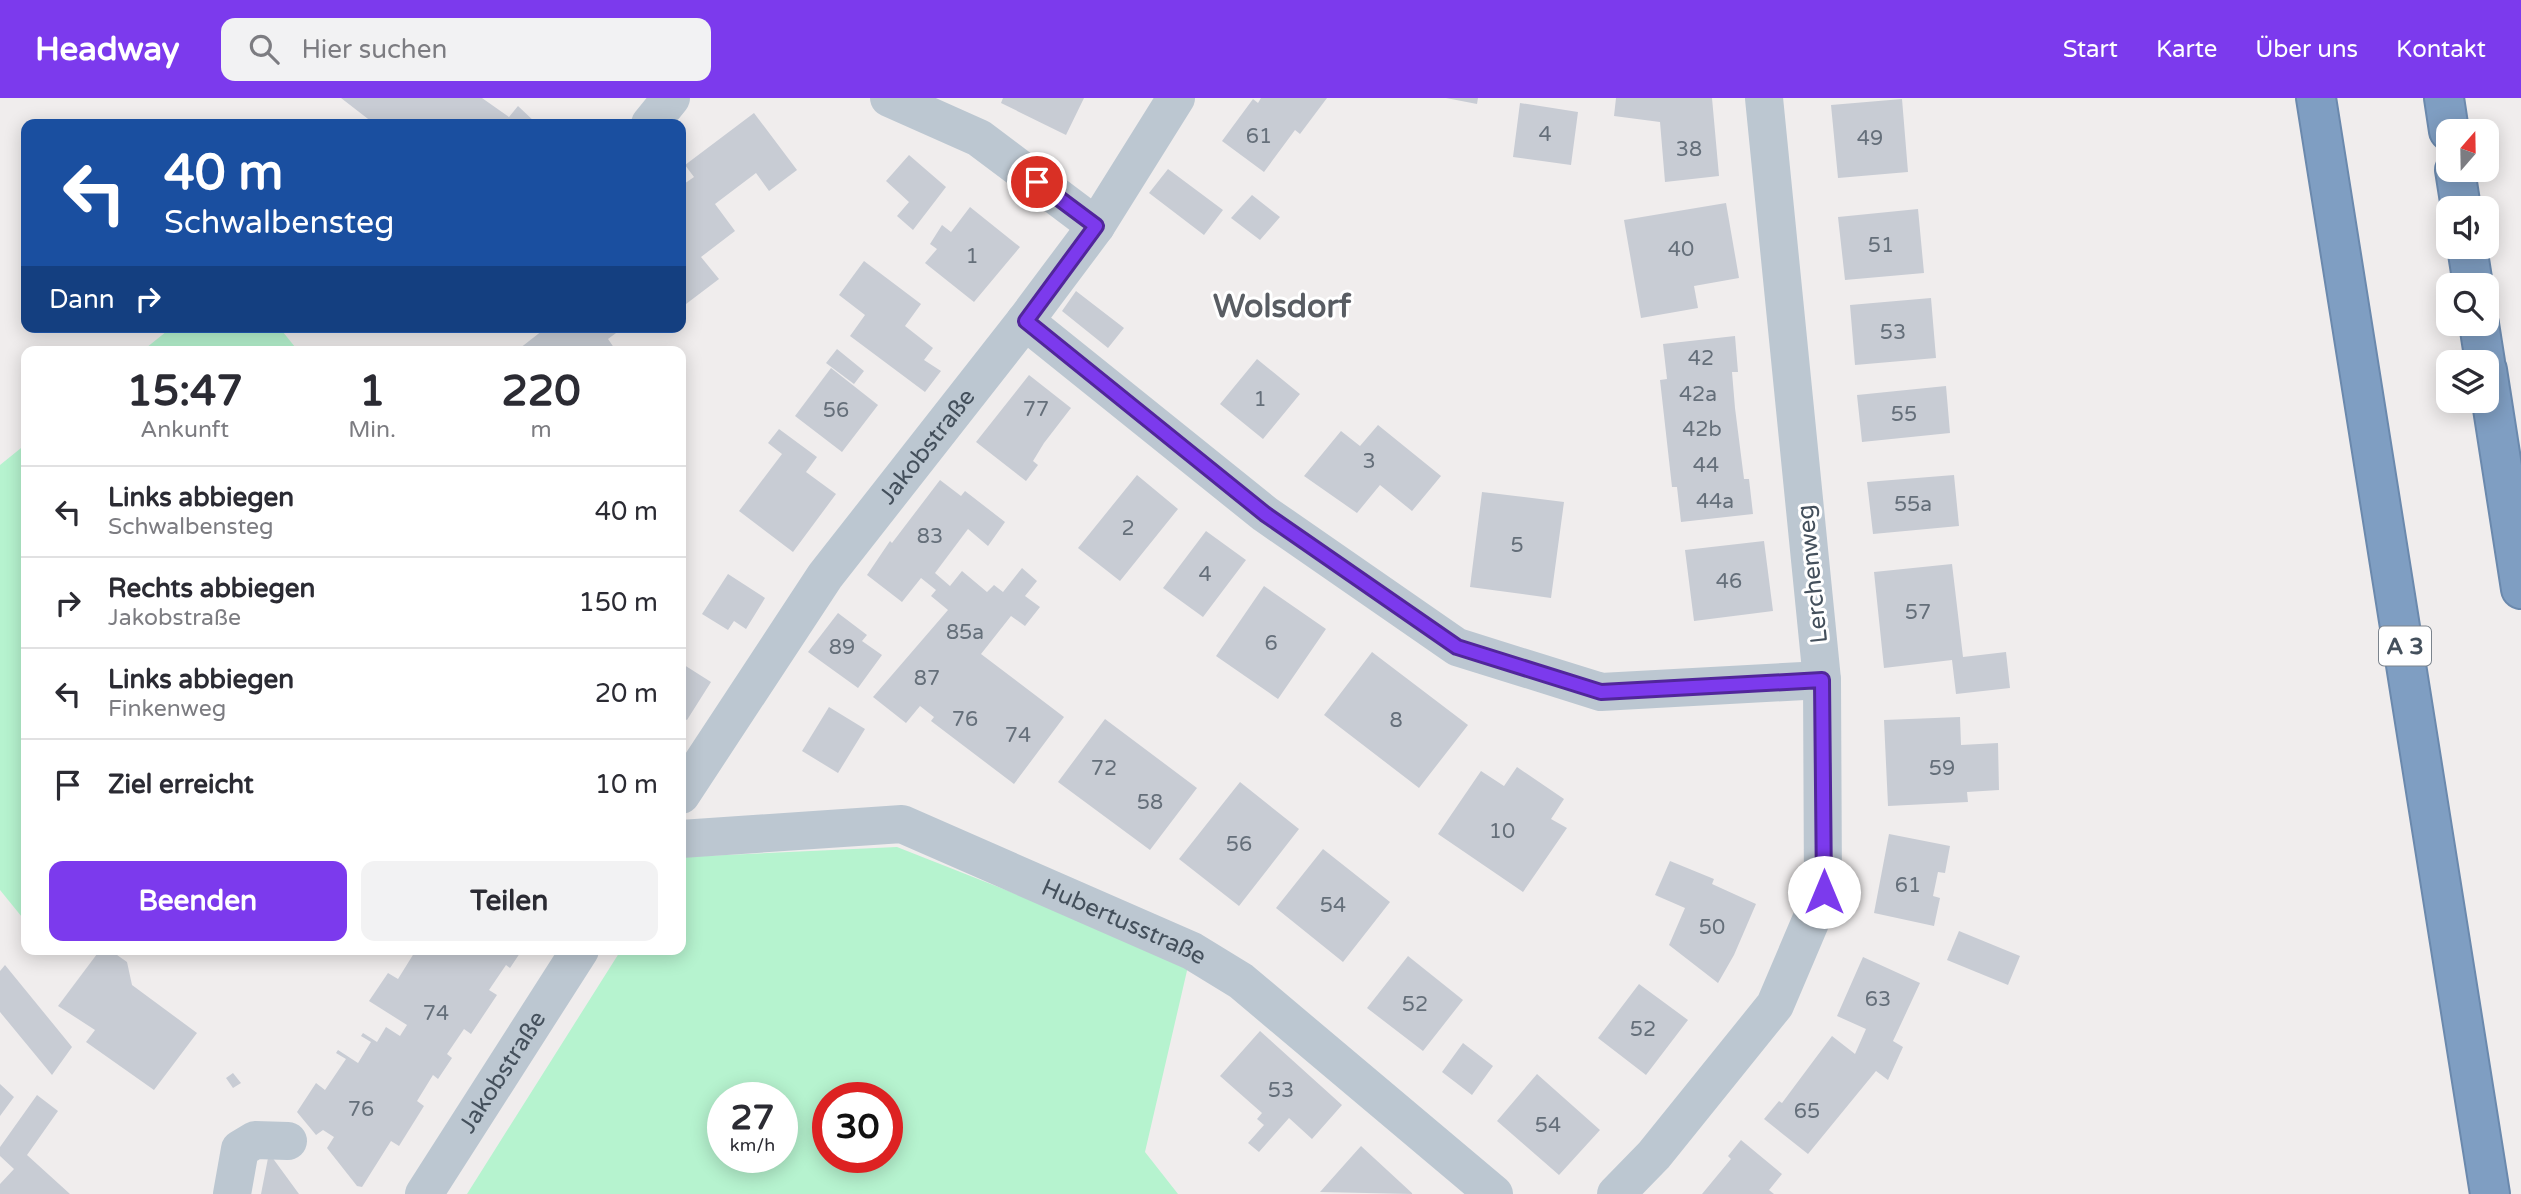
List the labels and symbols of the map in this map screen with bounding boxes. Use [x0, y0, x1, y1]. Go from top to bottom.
north arrow [2436, 119, 2499, 182]
house number: 4 [1538, 122, 1552, 147]
house number: 61 [1246, 124, 1272, 149]
house number: 49 [1857, 126, 1883, 151]
house number: 38 [1676, 137, 1702, 162]
pin [1007, 152, 1067, 212]
house number: 51 [1868, 233, 1894, 258]
house number: 40 [1668, 237, 1694, 262]
house number: 1 [965, 244, 979, 269]
district label: Wolsdorf [1213, 288, 1352, 326]
house number: 53 [1880, 320, 1906, 345]
house number: 42 [1688, 346, 1714, 371]
house number: 42a [1679, 382, 1717, 407]
street label: Jakobstraße [873, 383, 981, 510]
house number: 1 [1253, 387, 1267, 412]
house number: 77 [1023, 397, 1049, 422]
house number: 56 [823, 398, 849, 423]
house number: 55 [1891, 402, 1917, 427]
house number: 42b [1682, 417, 1722, 442]
house number: 3 [1362, 449, 1376, 474]
house number: 44 [1693, 453, 1719, 478]
house number: 44a [1696, 489, 1734, 514]
house number: 55a [1894, 492, 1932, 517]
street label: Lerchenweg [1791, 503, 1834, 645]
house number: 2 [1121, 516, 1135, 541]
house number: 83 [917, 524, 943, 549]
house number: 5 [1510, 533, 1524, 558]
house number: 4 [1198, 562, 1212, 587]
house number: 46 [1716, 569, 1742, 594]
house number: 57 [1905, 600, 1931, 625]
house number: 85a [946, 620, 984, 645]
road number: A 3 [2379, 626, 2431, 666]
house number: 6 [1264, 631, 1278, 656]
house number: 89 [829, 635, 855, 660]
house number: 87 [914, 666, 940, 691]
house number: 76 [952, 707, 978, 732]
house number: 8 [1389, 708, 1403, 733]
house number: 74 [1005, 723, 1031, 748]
house number: 72 [1091, 756, 1117, 781]
house number: 59 [1929, 756, 1955, 781]
house number: 58 [1137, 790, 1163, 815]
house number: 10 [1489, 819, 1515, 844]
house number: 56 [1226, 832, 1252, 857]
position arrow [1787, 855, 1861, 929]
street label: Hubertusstraße [1037, 873, 1212, 971]
house number: 61 [1895, 873, 1921, 898]
house number: 54 [1320, 893, 1346, 918]
house number: 50 [1699, 915, 1725, 940]
house number: 63 [1865, 987, 1891, 1012]
house number: 52 [1402, 992, 1428, 1017]
house number: 74 [423, 1001, 449, 1026]
street label: Jakobstraße [453, 1006, 552, 1138]
house number: 52 [1630, 1017, 1656, 1042]
house number: 53 [1268, 1078, 1294, 1103]
speed limit sign: 30 [812, 1082, 903, 1173]
house number: 76 [348, 1097, 374, 1122]
house number: 65 [1794, 1099, 1820, 1124]
house number: 54 [1535, 1113, 1561, 1138]

